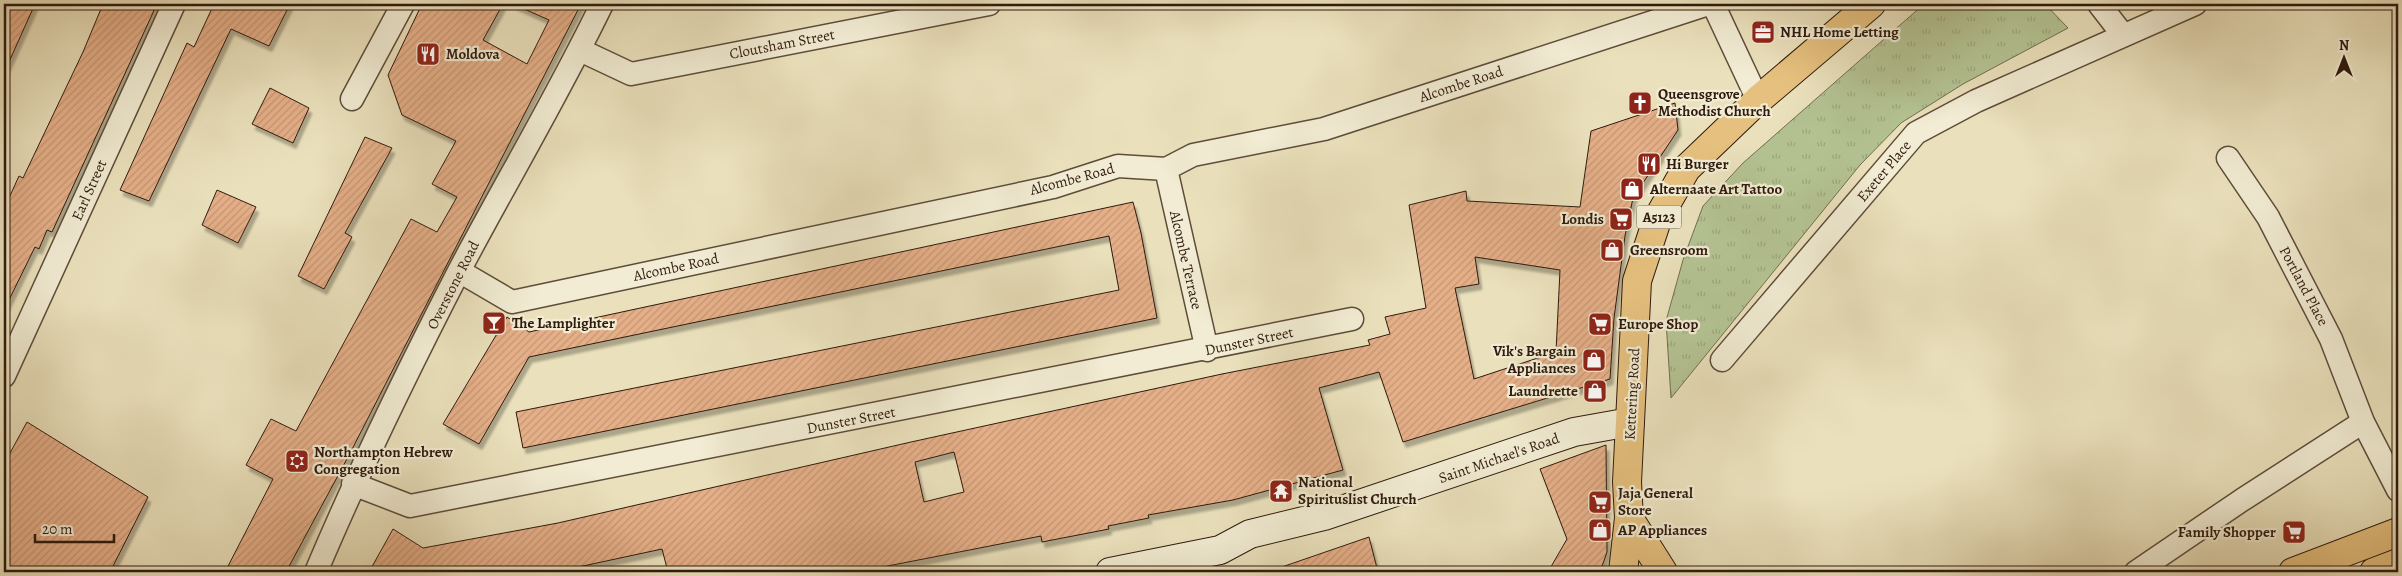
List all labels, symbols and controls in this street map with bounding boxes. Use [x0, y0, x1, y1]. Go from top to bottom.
office icon: NHL Home Letting [1750, 19, 1776, 45]
place label: NHL Home Letting [1780, 22, 1899, 42]
street label: Cloutsham Street [728, 24, 836, 64]
north arrow [2320, 32, 2370, 82]
text: N [2339, 36, 2349, 55]
restaurant icon: Moldova [415, 41, 441, 67]
place label: Moldova [446, 44, 500, 64]
street label: Alcombe Road [1416, 61, 1506, 107]
place label: Queensgrove Methodist Church [1658, 84, 1771, 121]
church icon: Queensgrove Methodist Church [1627, 90, 1653, 116]
street label: Exeter Place [1852, 136, 1916, 206]
restaurant icon: Hi Burger [1636, 151, 1662, 177]
place label: Hi Burger [1666, 154, 1729, 174]
street label: Earl Street [67, 156, 111, 224]
street label: Alcombe Road [1027, 158, 1117, 200]
shop icon: Alternaate Art Tattoo [1619, 176, 1645, 202]
place label: Alternaate Art Tattoo [1649, 179, 1782, 199]
supermarket icon: Londis [1608, 206, 1634, 232]
road number: A5123 [1636, 206, 1682, 228]
street label: Alcombe Terrace [1165, 208, 1207, 312]
place label: Londis [1561, 209, 1604, 229]
street label: Overstone Road [422, 236, 484, 333]
shop icon: Greensroom [1599, 237, 1625, 263]
place label: Greensroom [1630, 240, 1708, 260]
street label: Portland Place [2275, 243, 2333, 330]
street label: Alcombe Road [631, 248, 721, 286]
bar icon: The Lamplighter [481, 310, 507, 336]
supermarket icon: Europe Shop [1587, 311, 1613, 337]
place label: The Lamplighter [512, 313, 615, 333]
place label: Europe Shop [1618, 314, 1698, 334]
street label: Dunster Street [1203, 322, 1295, 360]
place label: Vik's Bargain Appliances [1492, 341, 1577, 378]
street label: Kettering Road [1620, 346, 1644, 441]
shop icon: Vik's Bargain Appliances [1581, 347, 1607, 373]
shop icon: Laundrette [1582, 378, 1608, 404]
place label: Laundrette [1508, 381, 1578, 401]
street label: Dunster Street [805, 402, 897, 438]
street label: Saint Michael's Road [1436, 428, 1563, 488]
place label: Northampton Hebrew Congregation [314, 442, 454, 479]
synagogue icon: Northampton Hebrew Congregation [284, 448, 310, 474]
place label: National Spirituslist Church [1298, 472, 1417, 509]
temple icon: National Spirituslist Church [1268, 478, 1294, 504]
place label: Jaja General Store [1618, 483, 1693, 520]
supermarket icon: Jaja General Store [1587, 489, 1613, 515]
scale bar [35, 511, 114, 543]
shop icon: AP Appliances [1587, 517, 1613, 543]
text: 20 m [42, 519, 73, 539]
supermarket icon: Family Shopper [2281, 519, 2307, 545]
place label: AP Appliances [1617, 520, 1707, 540]
place label: Family Shopper [2178, 522, 2276, 542]

